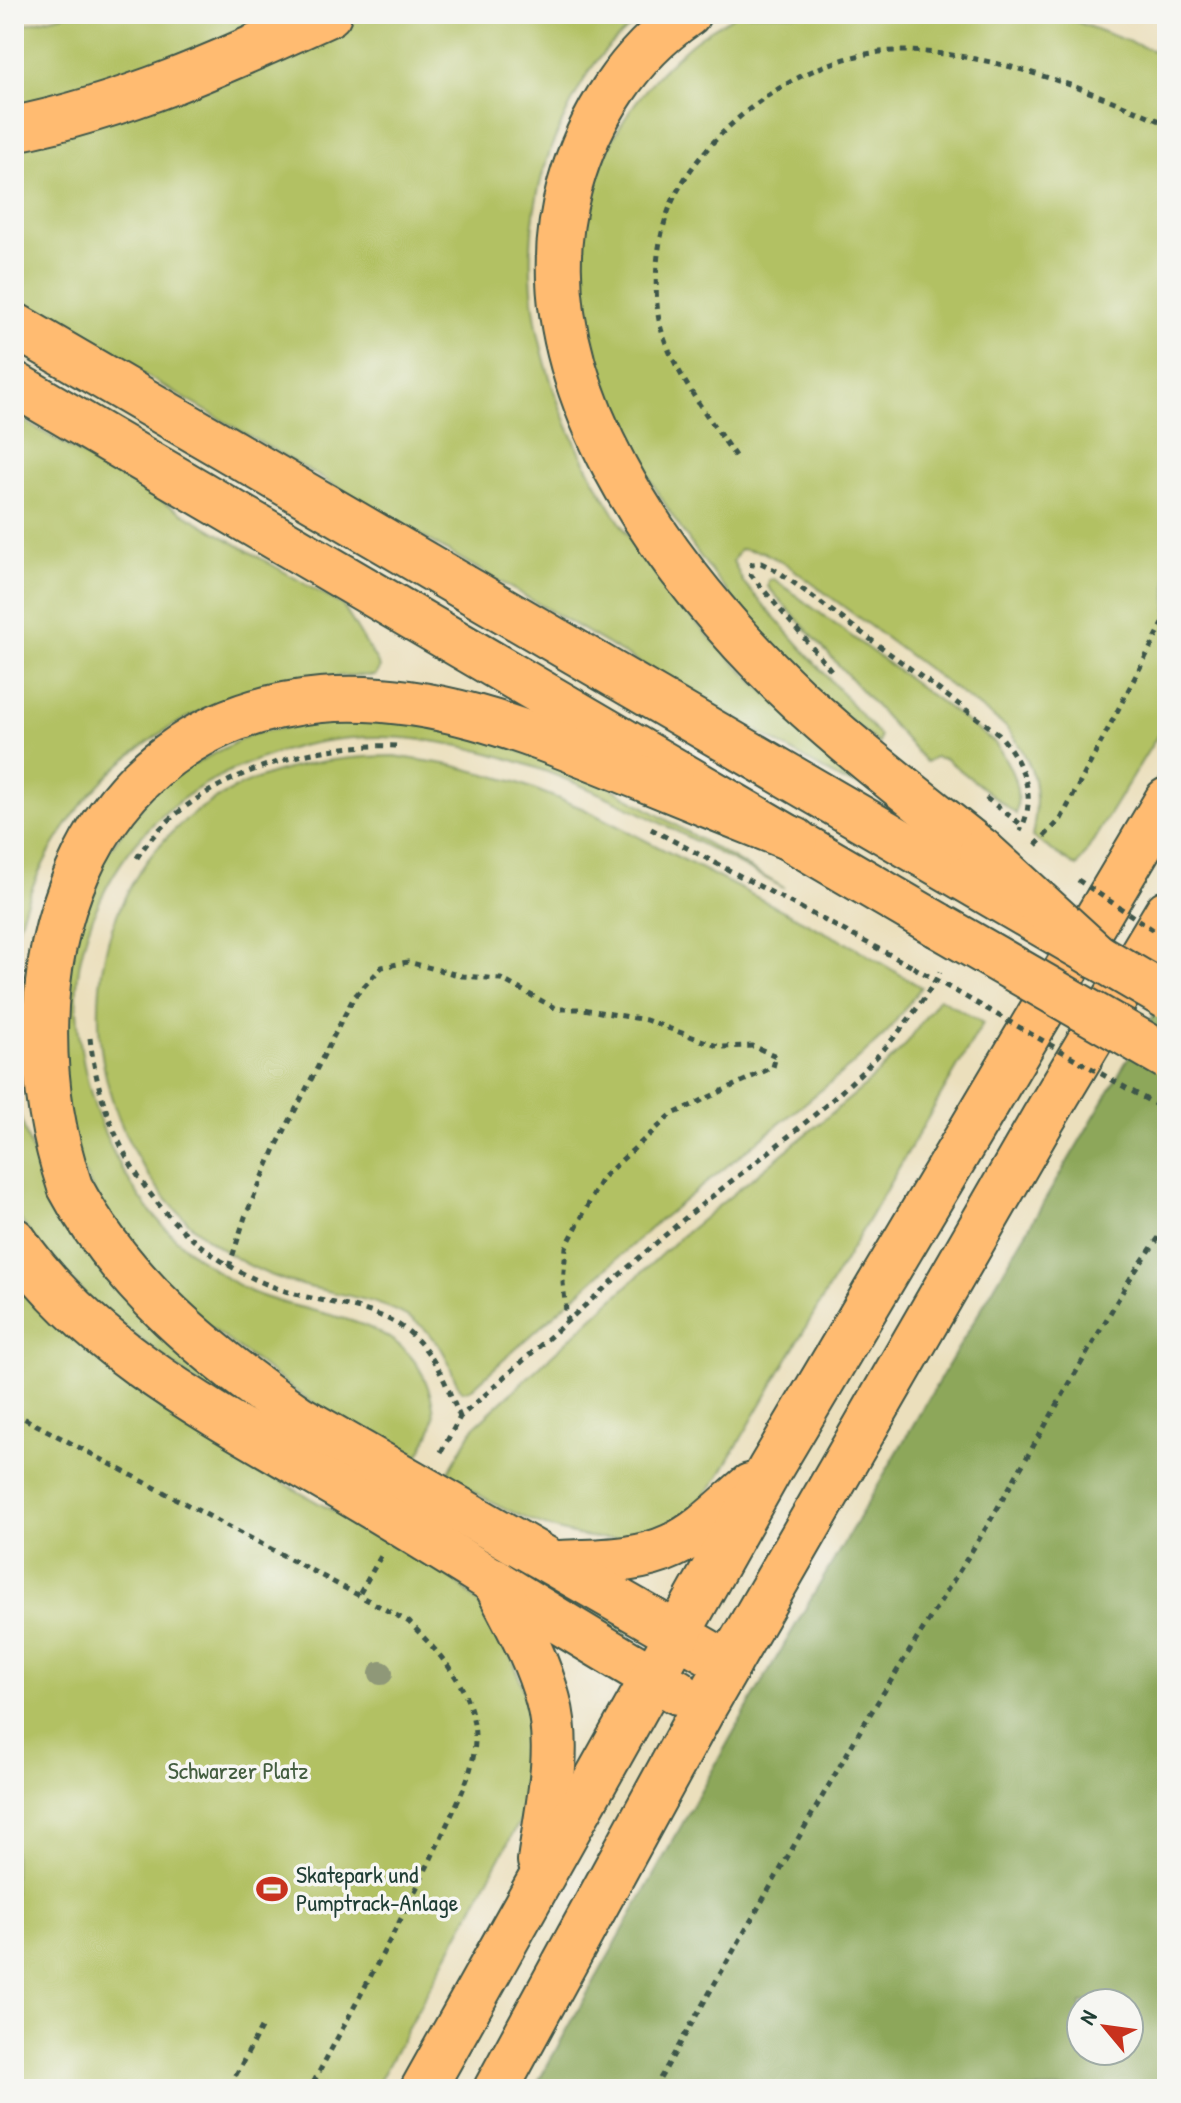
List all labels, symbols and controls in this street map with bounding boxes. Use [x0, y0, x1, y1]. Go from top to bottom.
park label: Schwarzer Platz [168, 1754, 308, 1786]
place label: Skatepark und Pumptrack-Anlage [296, 1858, 459, 1918]
sports icon: Skatepark und Pumptrack-Anlage [255, 1872, 289, 1906]
north arrow [1065, 1987, 1145, 2067]
text: N [1072, 2005, 1104, 2030]

